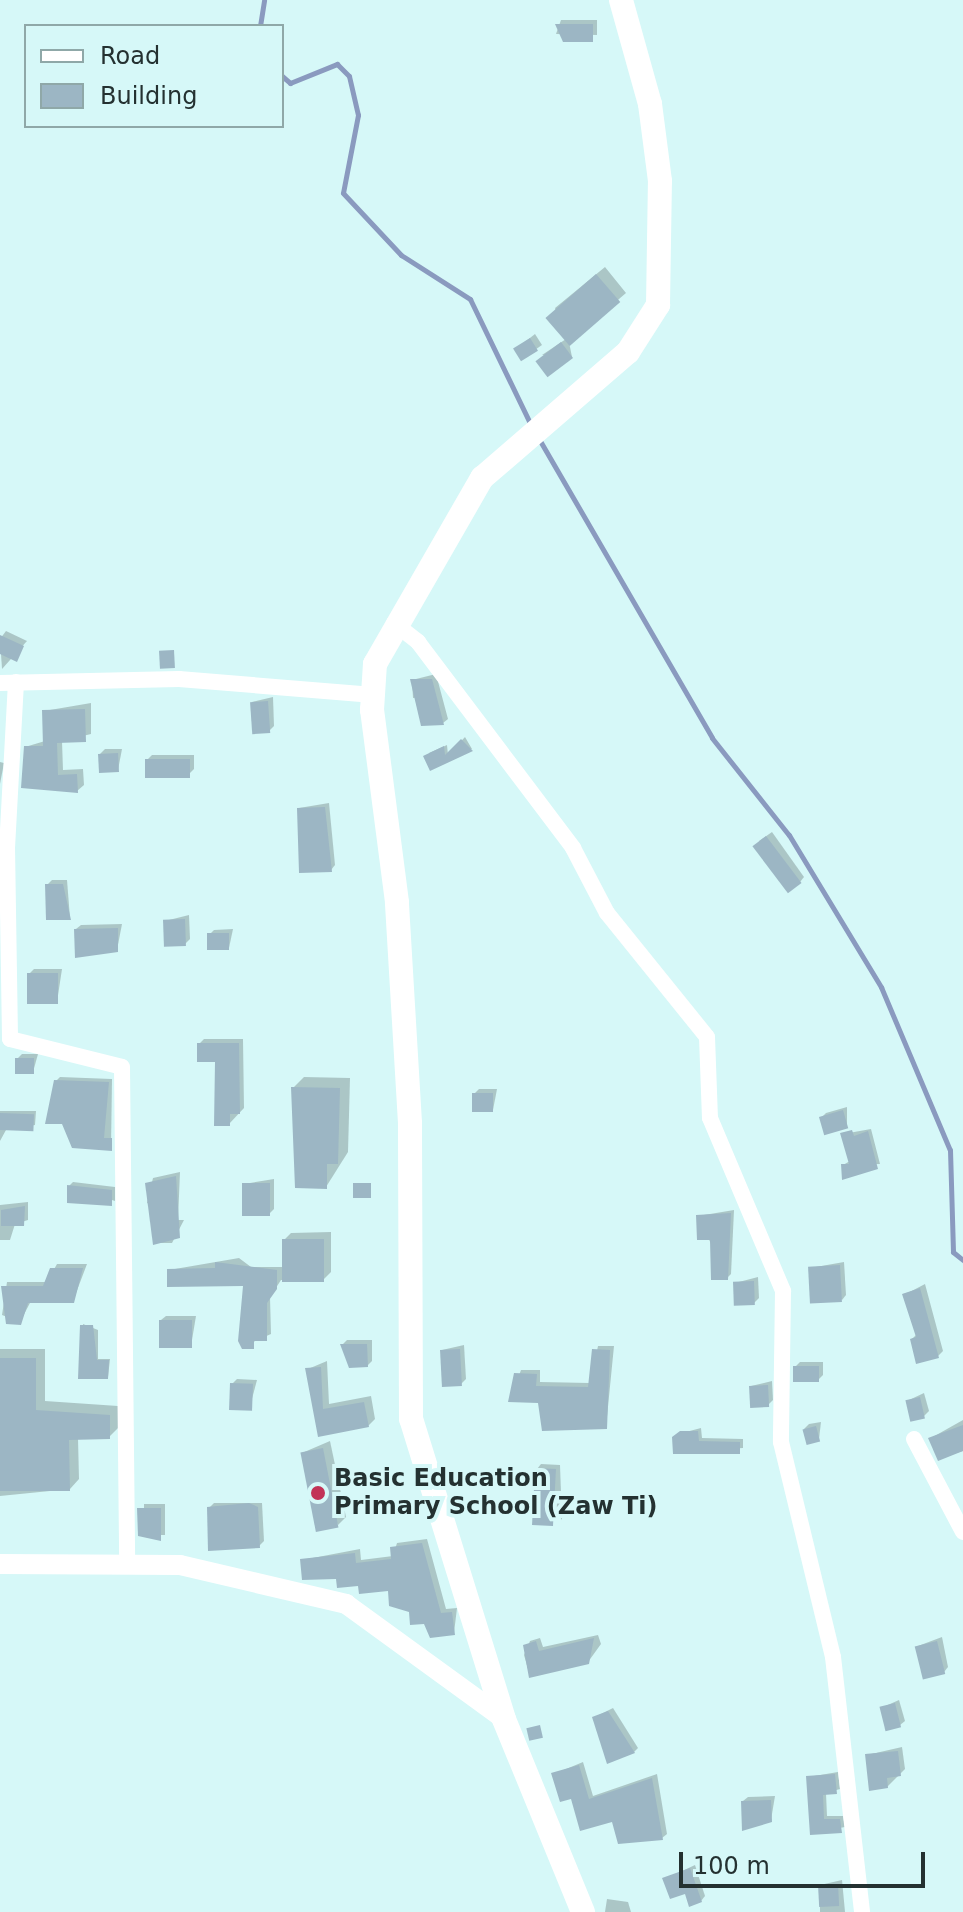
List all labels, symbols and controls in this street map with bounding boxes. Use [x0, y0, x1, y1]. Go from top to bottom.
legend [24, 24, 284, 128]
text: Road [100, 42, 160, 70]
text: Building [100, 82, 197, 110]
place label: Basic Education Primary School (Zaw Ti) [334, 1465, 658, 1521]
marker: Basic Education Primary School (Zaw Ti) [309, 1484, 327, 1502]
scale bar [683, 1836, 929, 1886]
text: 100 m [693, 1852, 770, 1880]

